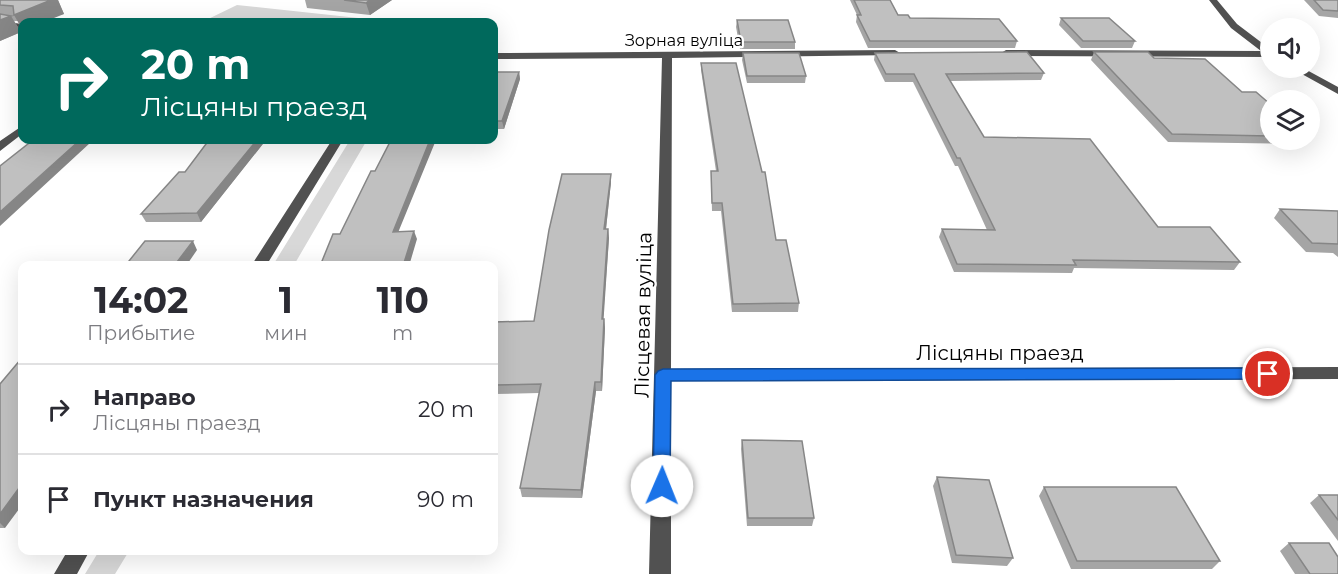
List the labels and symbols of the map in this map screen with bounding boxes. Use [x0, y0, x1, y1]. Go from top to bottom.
street label: Зорная вуліца [625, 31, 743, 50]
street label: Лісцевая вуліца [630, 232, 656, 398]
street label: Лісцяны праезд [916, 341, 1084, 365]
pin [1242, 348, 1293, 399]
position arrow [630, 454, 694, 518]

